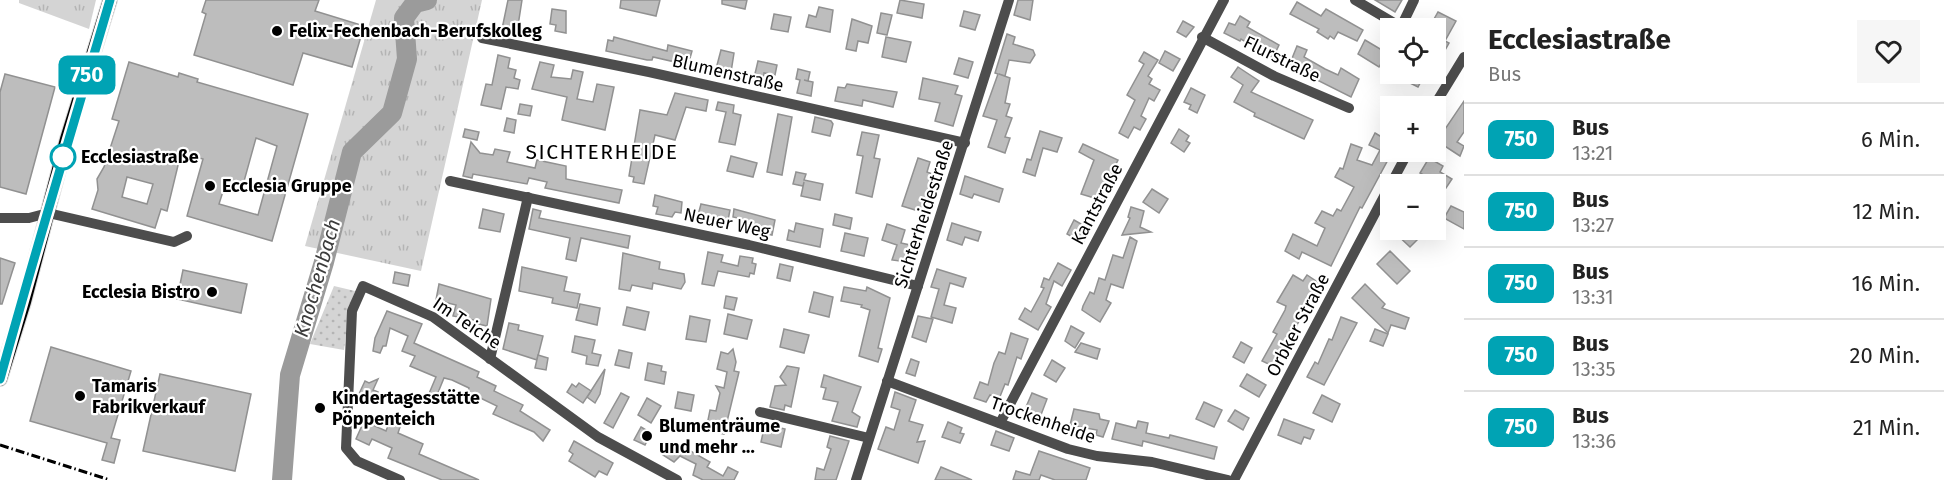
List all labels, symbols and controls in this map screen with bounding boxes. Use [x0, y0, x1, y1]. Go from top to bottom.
map controls [1380, 18, 1446, 240]
button: locate [1380, 18, 1446, 84]
place label: Felix-Fechenbach-Berufskolleg [289, 20, 542, 42]
button: heart [1857, 20, 1920, 83]
text: Ecclesiastraße [1488, 23, 1671, 56]
marker: Felix-Fechenbach-Berufskolleg [270, 24, 284, 38]
street label: Flurstraße [1240, 31, 1324, 87]
street label: Blumenstraße [670, 49, 786, 97]
line badge: 750 [52, 56, 122, 94]
text: 750 [70, 62, 104, 88]
text: Bus [1488, 62, 1521, 86]
button: + [1380, 96, 1446, 162]
text: Bus [1572, 114, 1609, 141]
text: 750 [1504, 126, 1538, 152]
text: 6 Min. [1861, 126, 1920, 153]
street label: Sichterheidestraße [890, 137, 958, 291]
district label: SICHTERHEIDE [526, 139, 678, 165]
text: 13:21 [1572, 141, 1614, 165]
marker: Ecclesiastraße [50, 144, 76, 170]
place label: Ecclesiastraße [81, 146, 199, 168]
street label: Kantstraße [1066, 160, 1128, 248]
button: − [1380, 174, 1446, 240]
place label: Ecclesia Gruppe [222, 175, 352, 197]
marker: Ecclesia Gruppe [203, 179, 217, 193]
text: Bus [1572, 186, 1609, 213]
text: 750 [1504, 198, 1538, 224]
text: 12 Min. [1852, 198, 1920, 225]
street label: Neuer Weg [682, 203, 773, 243]
text: 13:27 [1572, 213, 1614, 237]
water label: Knochenbach [289, 216, 345, 340]
text: Bus [1572, 258, 1609, 285]
street label: Orbker Straße [1262, 270, 1334, 380]
text: 750 [1504, 270, 1538, 296]
text: 16 Min. [1851, 270, 1920, 297]
place label: Ecclesia Bistro [82, 281, 200, 303]
marker: Ecclesia Bistro [205, 285, 219, 299]
text: 13:31 [1572, 285, 1614, 309]
street label: Im Teiche [429, 292, 505, 354]
text: Bus [1572, 330, 1609, 357]
text: 750 [1504, 342, 1538, 368]
text: 20 Min. [1850, 342, 1920, 369]
text: 13:35 [1572, 357, 1616, 381]
place label: Tamaris Fabrikverkauf [92, 375, 207, 418]
place label: Kindertagesstätte Pöppenteich [332, 387, 480, 430]
marker: Tamaris Fabrikverkauf [73, 389, 87, 403]
street label: Trockenheide [988, 392, 1098, 448]
marker: Kindertagesstätte Pöppenteich [313, 401, 327, 415]
text: Bus [1572, 402, 1609, 429]
text: 750 [1504, 414, 1538, 440]
text: 21 Min. [1853, 414, 1920, 441]
place label: Blumenträume und mehr ... [659, 415, 780, 458]
marker: Blumenträume und mehr ... [640, 429, 654, 443]
text: 13:36 [1572, 429, 1616, 453]

